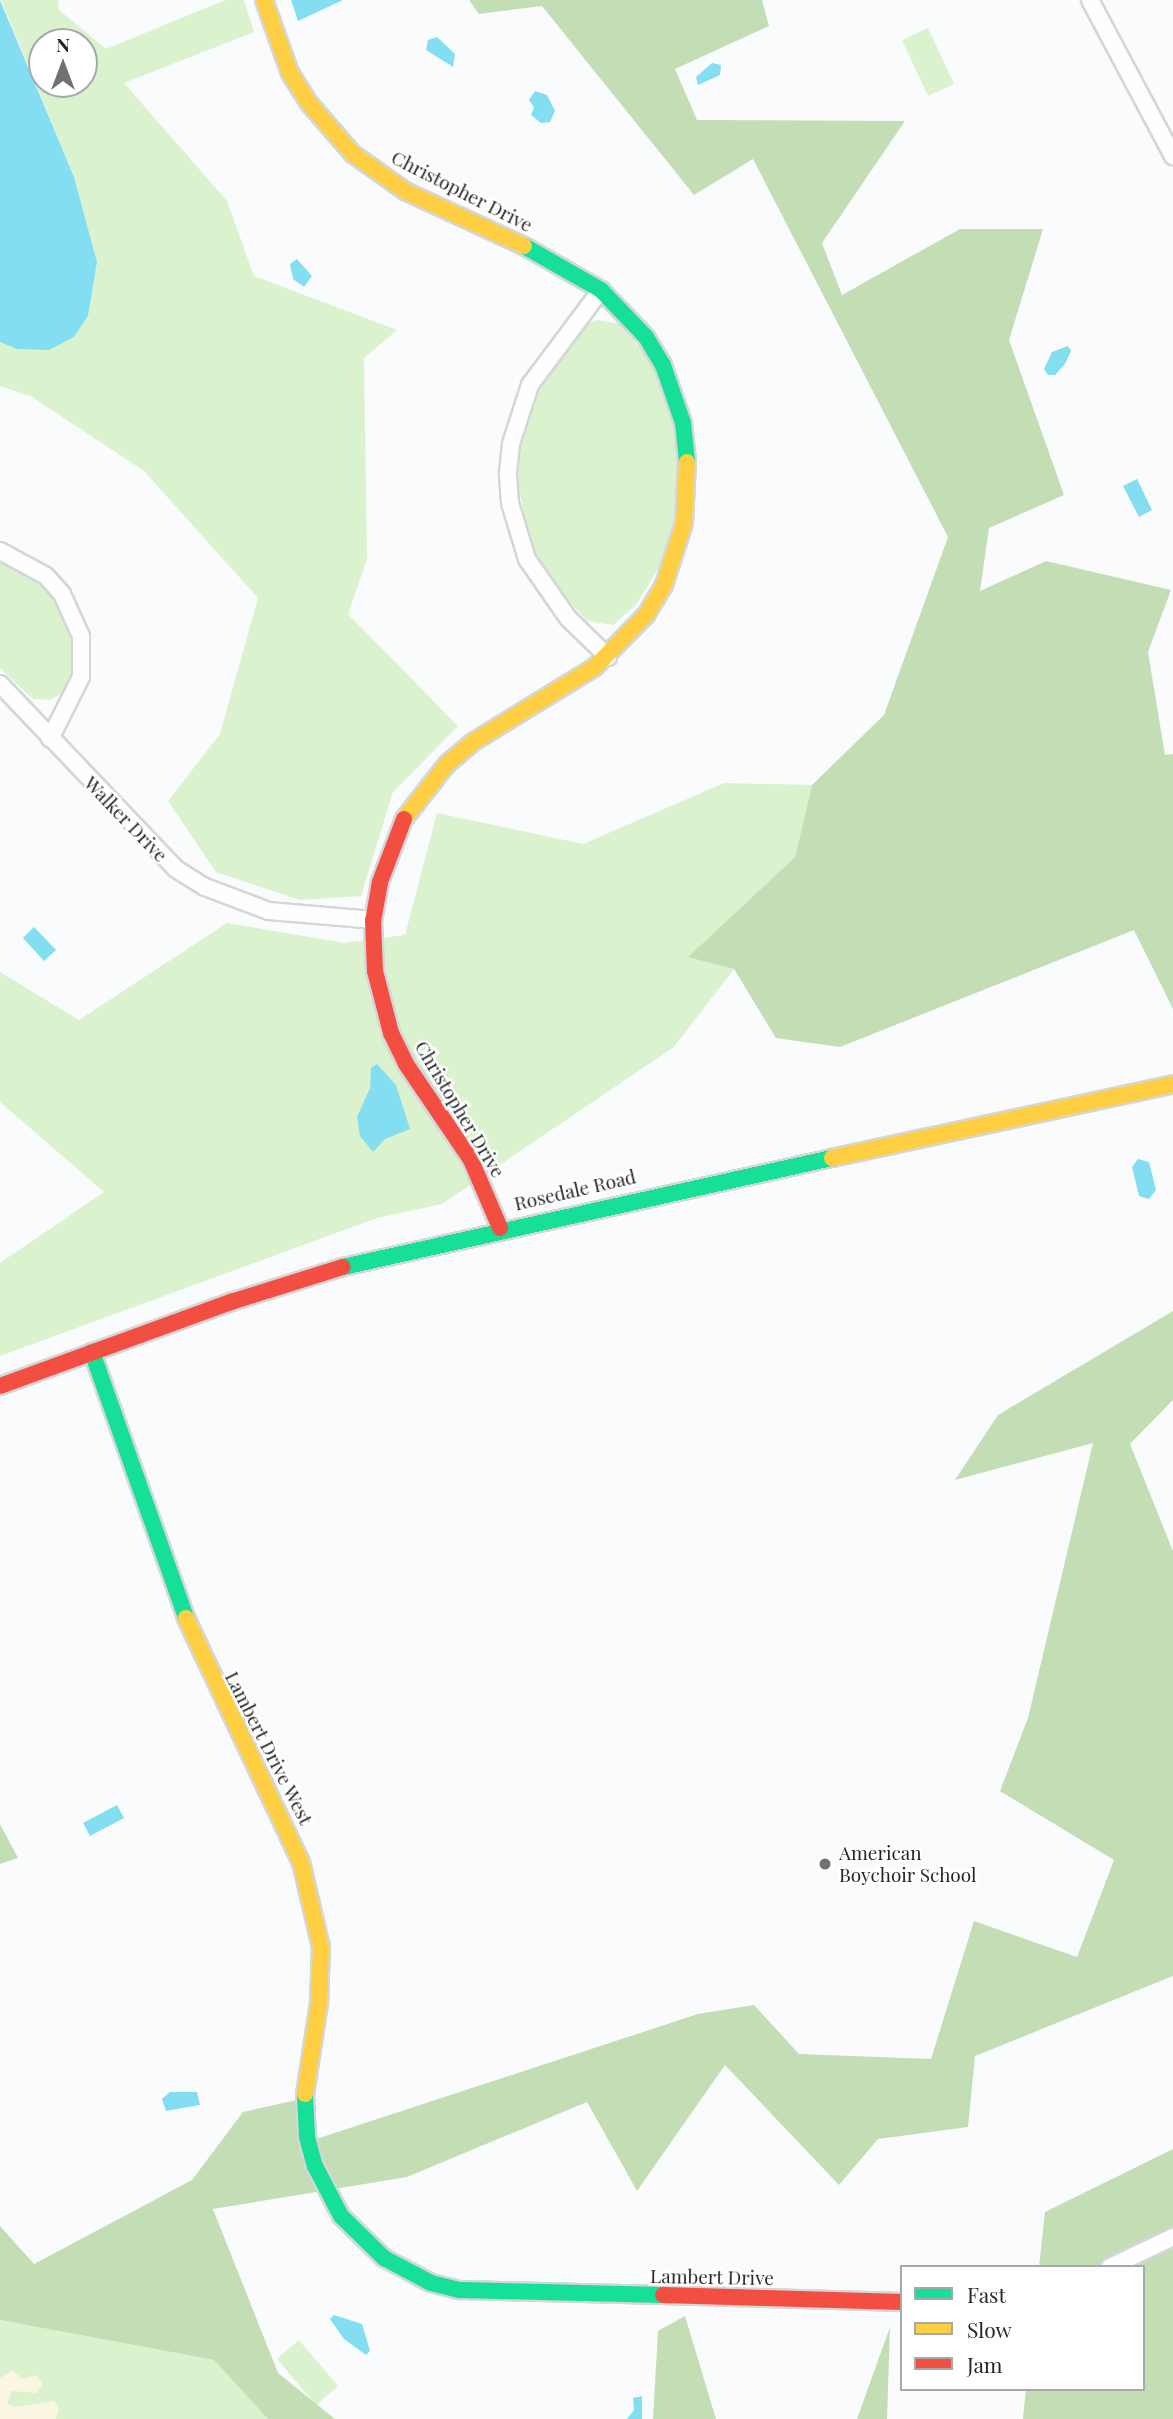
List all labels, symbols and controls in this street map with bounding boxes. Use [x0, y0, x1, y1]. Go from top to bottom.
north arrow [28, 28, 98, 98]
text: N [56, 31, 70, 57]
street label: Christopher Drive [388, 146, 536, 236]
street label: Walker Drive [79, 771, 173, 867]
street label: Christopher Drive [410, 1037, 510, 1181]
street label: Rosedale Road [512, 1165, 638, 1215]
street label: Lambert Drive West [220, 1667, 318, 1829]
place label: American Boychoir School [839, 1842, 977, 1886]
marker: American Boychoir School [817, 1856, 833, 1872]
street label: Lambert Drive [650, 2265, 774, 2289]
legend [900, 2265, 1145, 2391]
text: Fast [967, 2280, 1006, 2308]
text: Slow [967, 2315, 1012, 2343]
text: Jam [967, 2350, 1003, 2378]

